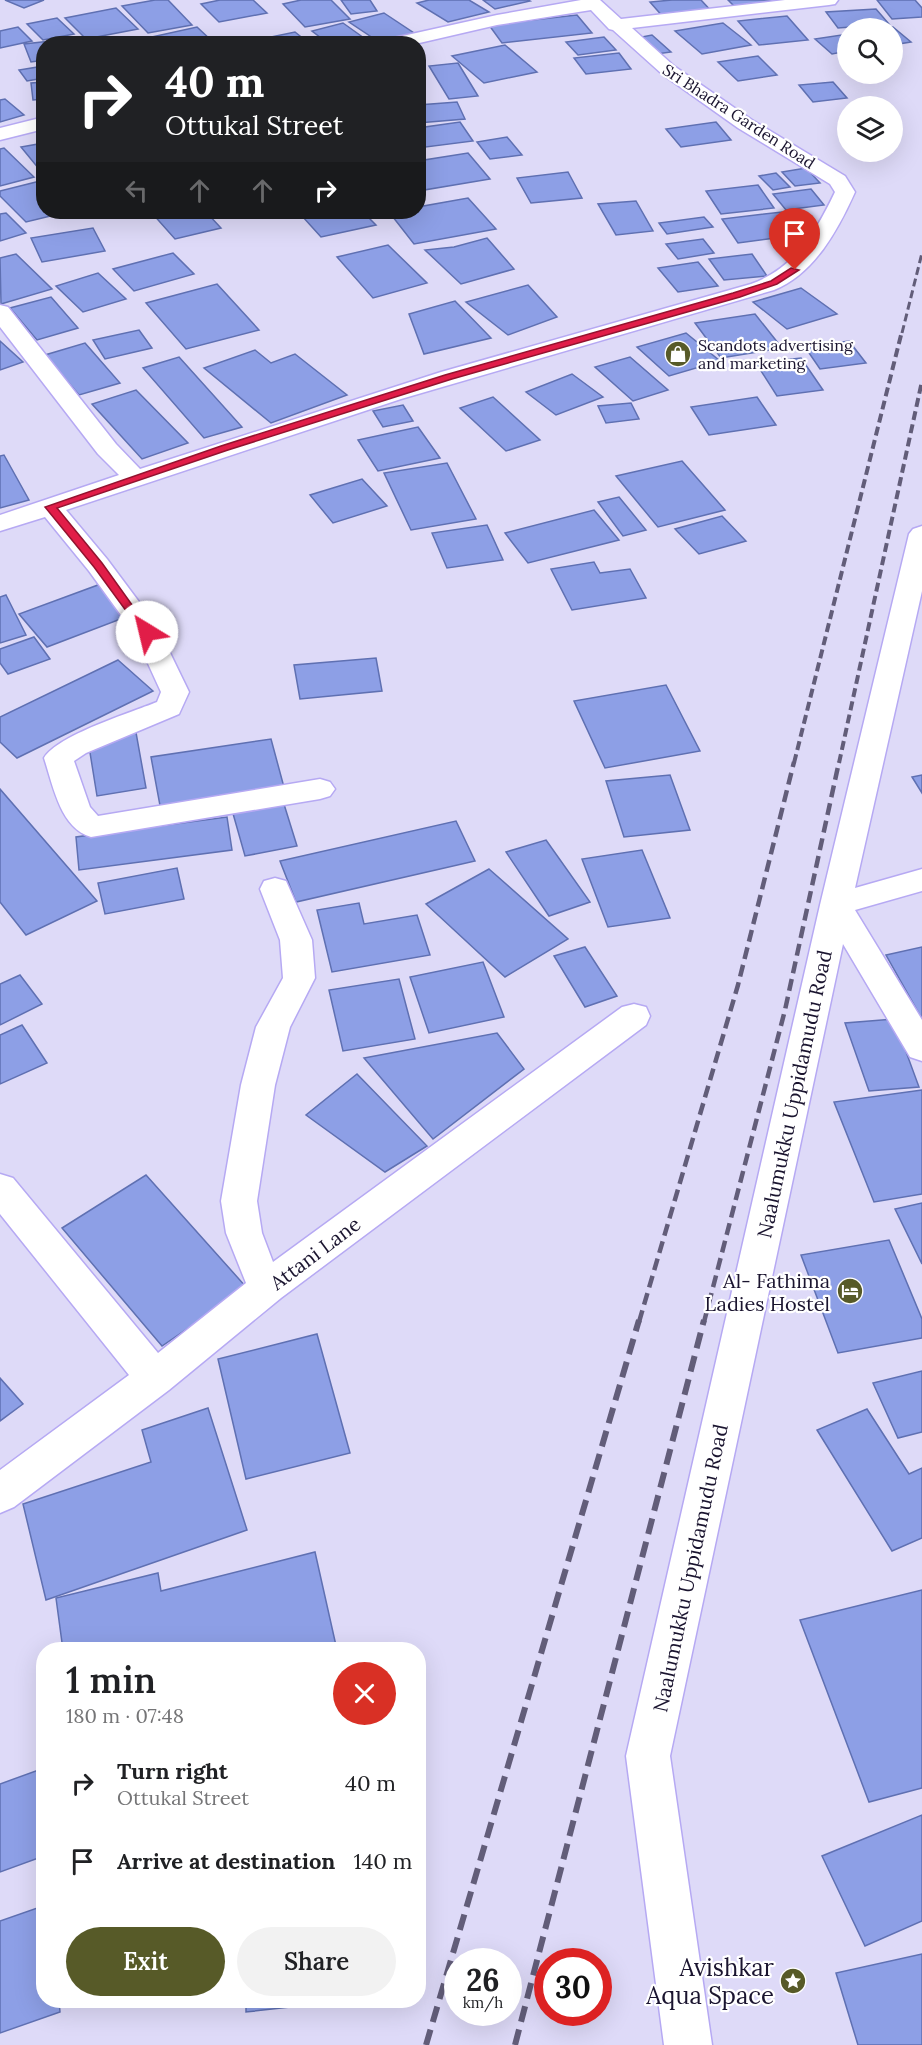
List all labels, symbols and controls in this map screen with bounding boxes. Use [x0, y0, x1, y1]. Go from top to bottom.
map controls [837, 18, 903, 162]
button: search [837, 18, 903, 84]
text: 40 m [165, 55, 264, 109]
street label: Sri Bhadra Garden Road [659, 59, 819, 173]
icon: right [66, 60, 144, 138]
button: layers [837, 96, 903, 162]
text: Ottukal Street [165, 108, 343, 142]
icon: left [120, 174, 153, 207]
icon: ahead [183, 174, 216, 207]
icon: ahead [246, 174, 279, 207]
icon: right [309, 174, 342, 207]
pin [769, 208, 820, 270]
icon: arrive [778, 217, 811, 250]
place label: Scandots advertising and marketing [698, 335, 854, 373]
shop icon: Scandots advertising and marketing [663, 339, 693, 369]
position arrow [115, 600, 179, 664]
street label: Naalumukku Uppidamudu Road [751, 948, 837, 1240]
street label: Attani Lane [264, 1211, 365, 1296]
place label: Al- Fathima Ladies Hostel [705, 1268, 830, 1316]
hotel icon: Al- Fathima Ladies Hostel [835, 1276, 865, 1306]
street label: Naalumukku Uppidamudu Road [647, 1422, 733, 1714]
text: 1 min [66, 1657, 156, 1703]
button: close [333, 1662, 396, 1725]
text: 180 m · 07:48 [66, 1703, 184, 1728]
text: Turn right [117, 1757, 228, 1785]
icon: right [66, 1767, 99, 1800]
text: 40 m [345, 1769, 396, 1797]
text: Ottukal Street [117, 1785, 249, 1810]
icon: arrive [66, 1845, 99, 1878]
text: Arrive at destination [117, 1847, 335, 1875]
text: 140 m [353, 1847, 412, 1875]
button: Exit [66, 1927, 225, 1996]
button: Share [237, 1927, 396, 1996]
speed limit sign: 30 [534, 1948, 612, 2026]
place label: Avishkar Aqua Space [645, 1952, 775, 2011]
text: 26 [466, 1961, 500, 1999]
place icon: Avishkar Aqua Space [778, 1966, 808, 1996]
text: km/h [463, 1993, 503, 2012]

